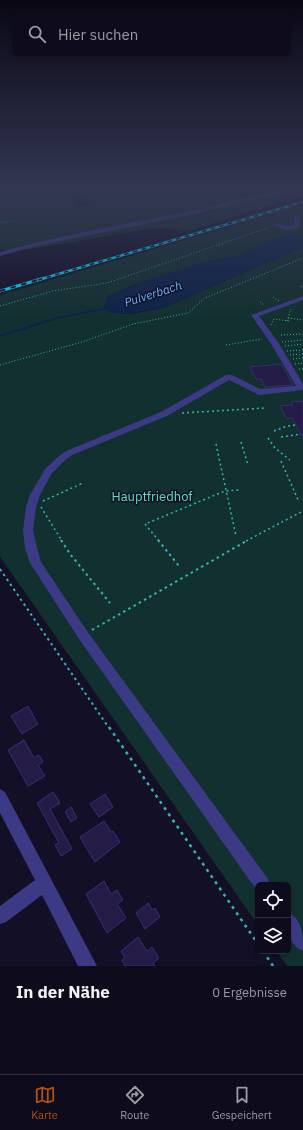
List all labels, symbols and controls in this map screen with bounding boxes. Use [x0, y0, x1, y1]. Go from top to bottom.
search box [12, 12, 291, 56]
icon: search [26, 23, 48, 45]
text: Hier suchen [58, 25, 138, 44]
water label: Pulverbach [122, 277, 184, 310]
park label: Hauptfriedhof [111, 488, 193, 505]
map controls [255, 882, 291, 954]
button: locate [255, 882, 291, 918]
button: layers [255, 918, 291, 954]
text: In der Nähe [16, 981, 110, 1003]
text: 0 Ergebnisse [212, 984, 287, 1001]
tab: Karte [31, 1084, 58, 1122]
tab: Route [120, 1084, 149, 1122]
tab: Gespeichert [212, 1084, 272, 1122]

